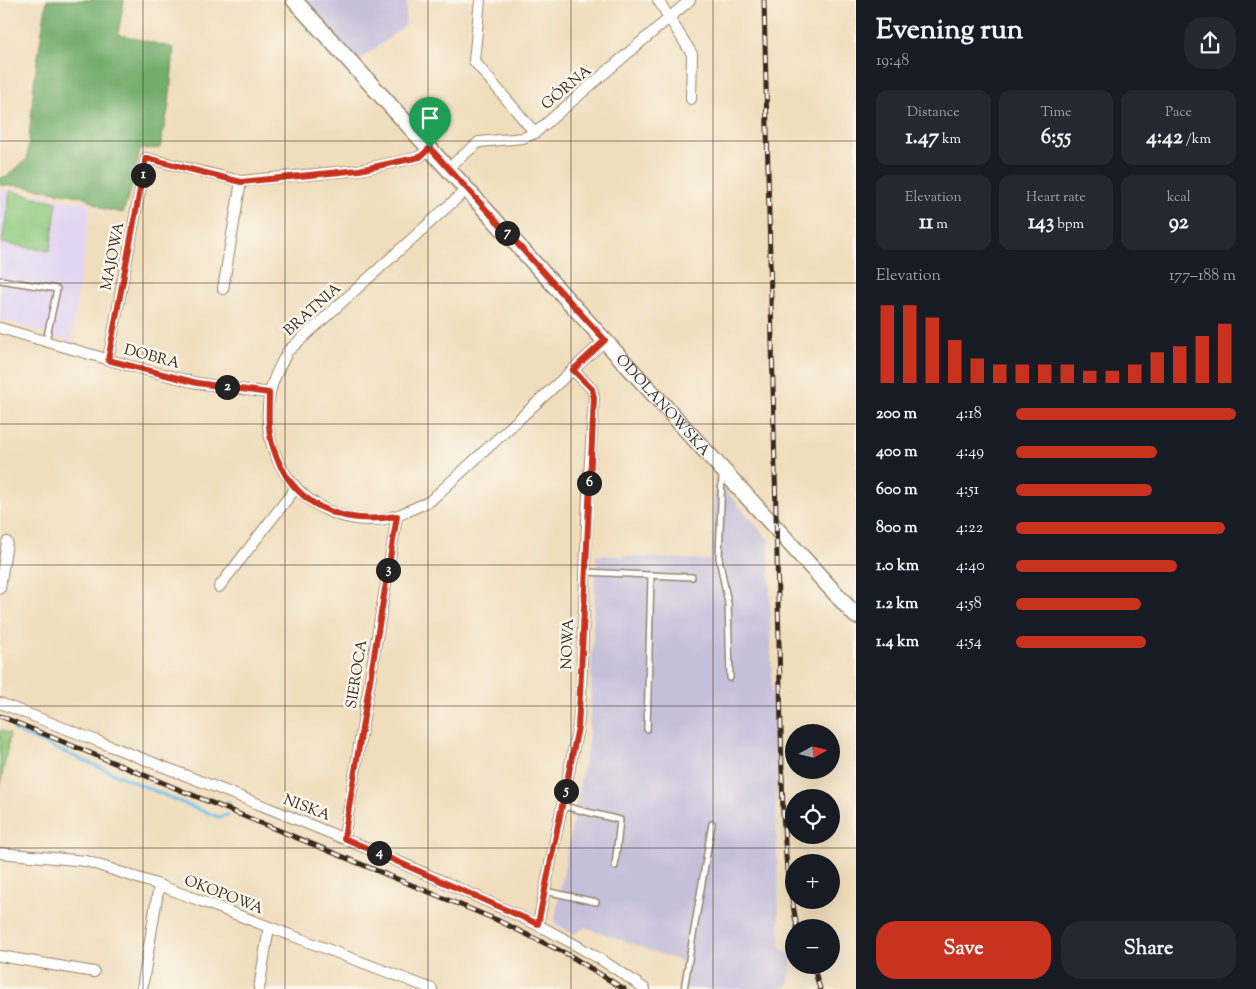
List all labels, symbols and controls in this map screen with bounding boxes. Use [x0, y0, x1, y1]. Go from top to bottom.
text: Evening run [876, 11, 1023, 51]
button: share [1184, 17, 1236, 69]
text: 19:48 [876, 50, 909, 73]
street label: GÓRNA [536, 59, 597, 115]
pin [409, 97, 451, 148]
text: Distance [907, 103, 960, 123]
text: Time [1040, 103, 1072, 123]
text: Pace [1165, 103, 1192, 123]
icon: arrive [416, 104, 444, 132]
text: 1.47 [905, 123, 939, 153]
text: 6:55 [1041, 123, 1071, 153]
text: 4:42 [1146, 123, 1183, 153]
text: km [939, 130, 961, 150]
text: /km [1183, 130, 1211, 150]
pin: 1 [130, 162, 156, 188]
text: 1 [141, 165, 146, 185]
text: Elevation [905, 188, 962, 208]
text: Heart rate [1026, 188, 1086, 208]
text: kcal [1167, 188, 1191, 208]
text: 11 [919, 208, 933, 238]
text: 143 [1028, 208, 1054, 238]
text: 92 [1169, 208, 1189, 238]
text: m [933, 215, 948, 235]
text: bpm [1054, 215, 1084, 235]
street label: MAJOWA [97, 220, 130, 292]
pin: 7 [494, 220, 520, 246]
text: 7 [504, 223, 511, 243]
text: Elevation [876, 265, 941, 288]
text: 177–188 m [1169, 265, 1236, 288]
street label: BRATNIA [280, 279, 346, 342]
street label: DOBRA [121, 340, 182, 375]
street label: ODOLANOWSKA [610, 350, 714, 461]
pin: 2 [214, 374, 240, 400]
text: 2 [224, 377, 231, 397]
text: 200 m [876, 403, 917, 426]
text: 4:18 [956, 403, 982, 426]
text: 400 m [876, 441, 918, 464]
text: 4:49 [956, 441, 984, 464]
pin: 6 [576, 470, 602, 496]
text: 6 [586, 473, 593, 493]
text: 600 m [876, 479, 918, 502]
text: 4:51 [956, 479, 979, 502]
text: 800 m [876, 517, 918, 540]
text: 4:22 [956, 517, 983, 540]
text: 1.0 km [876, 555, 919, 578]
text: 4:40 [956, 555, 985, 578]
pin: 3 [376, 558, 400, 582]
text: 3 [386, 560, 391, 580]
text: 1.2 km [876, 593, 918, 616]
text: 4:58 [956, 593, 982, 616]
street label: NOWA [557, 618, 580, 670]
text: 1.4 km [876, 631, 919, 654]
text: 4:54 [956, 631, 982, 654]
street label: SIEROCA [342, 638, 373, 710]
north arrow [785, 724, 840, 779]
map controls [785, 724, 840, 974]
pin: 5 [554, 778, 578, 804]
text: 5 [564, 781, 569, 801]
button: locate [785, 789, 840, 844]
street label: NISKA [280, 790, 333, 827]
pin: 4 [366, 840, 392, 866]
text: 4 [376, 843, 383, 863]
button: + [785, 854, 840, 909]
street label: OKOPOWA [181, 871, 266, 920]
button: − [785, 919, 840, 974]
button: Save [876, 921, 1051, 979]
button: Share [1061, 921, 1236, 979]

